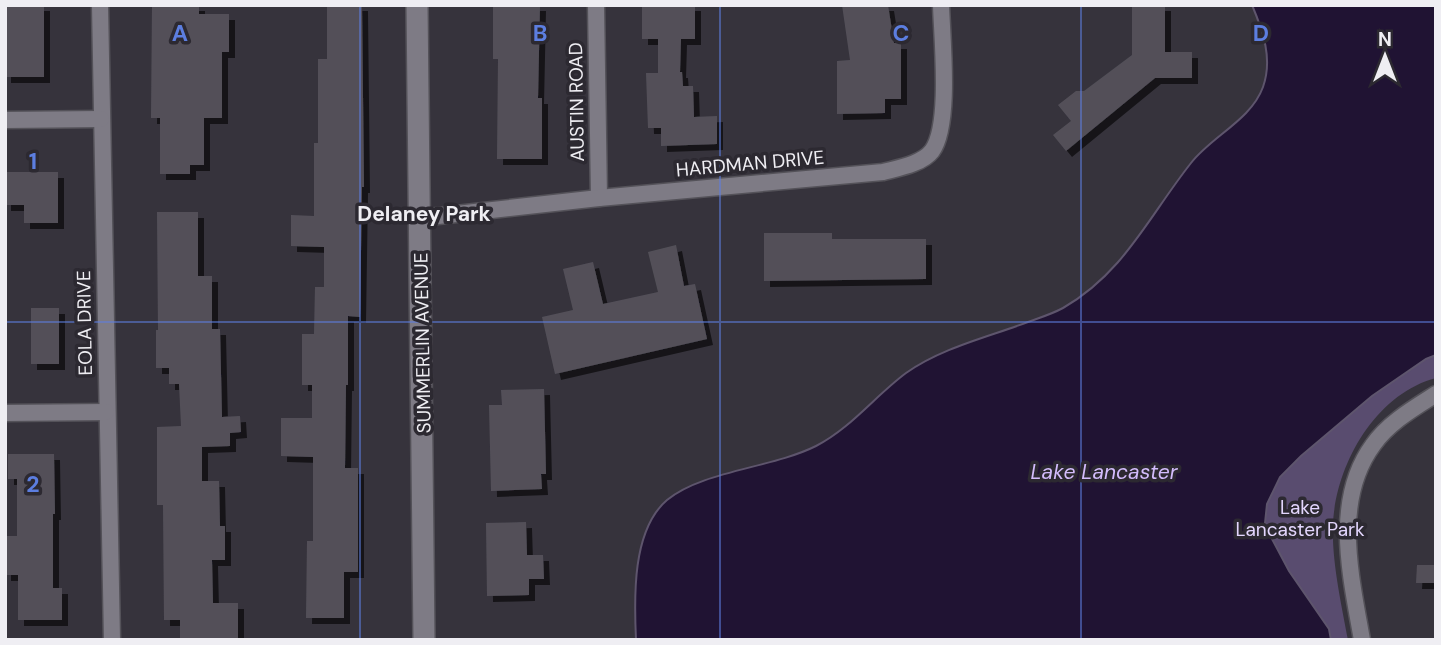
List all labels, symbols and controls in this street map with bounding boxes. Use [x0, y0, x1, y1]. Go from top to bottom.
text: A [172, 18, 188, 48]
text: B [533, 18, 547, 48]
text: C [893, 18, 909, 48]
text: D [1253, 18, 1269, 48]
north arrow [1350, 21, 1420, 91]
text: N [1378, 27, 1392, 52]
street label: AUSTIN ROAD [563, 42, 590, 162]
street label: HARDMAN DRIVE [675, 145, 825, 182]
text: 1 [29, 146, 37, 176]
district label: Delaney Park [357, 200, 491, 228]
street label: SUMMERLIN AVENUE [408, 252, 437, 434]
street label: EOLA DRIVE [71, 270, 98, 376]
water label: Lake Lancaster [1030, 458, 1179, 486]
text: 2 [26, 469, 40, 499]
park label: Lake Lancaster Park [1235, 495, 1365, 542]

